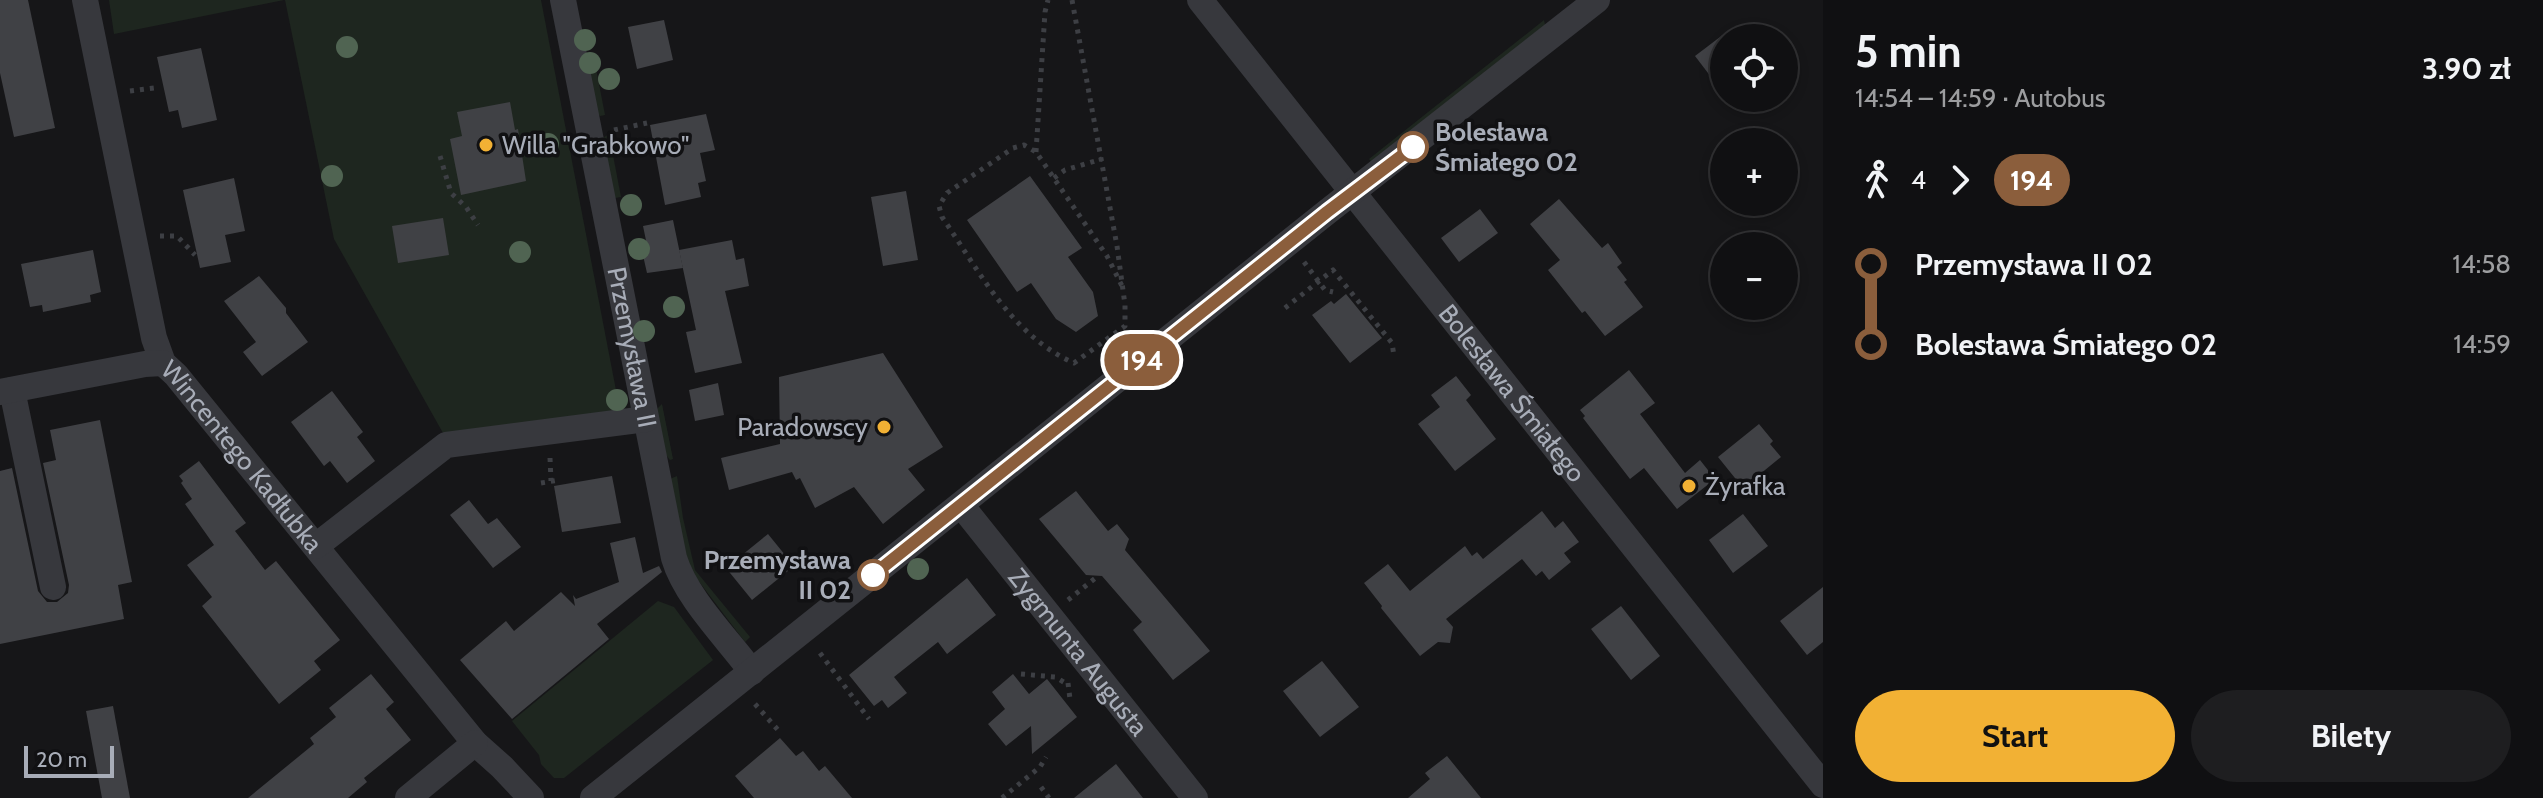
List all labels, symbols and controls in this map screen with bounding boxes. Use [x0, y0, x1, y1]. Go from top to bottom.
map controls [1710, 24, 1798, 320]
button: locate [1710, 24, 1798, 112]
text: 5 min [1855, 25, 1962, 78]
text: 3.90 zł [2422, 50, 2511, 87]
text: 14:54 – 14:59 · Autobus [1855, 82, 2106, 114]
place label: Bolesława Śmiałego 02 [1435, 116, 1578, 178]
button: + [1710, 128, 1798, 216]
place label: Willa "Grabkowo" [502, 129, 689, 161]
marker: Bolesława Śmiałego 02 [1398, 132, 1428, 162]
marker: Willa "Grabkowo" [477, 136, 495, 154]
icon: walk [1855, 158, 1899, 202]
icon: forward [1938, 158, 1982, 202]
text: 194 [2010, 163, 2054, 197]
text: 4 [1911, 164, 1926, 196]
button: − [1710, 232, 1798, 320]
text: Przemysława II 02 [1915, 246, 2153, 283]
text: 14:58 [2452, 248, 2511, 280]
street label: Przemysława II [600, 264, 664, 430]
street label: Bolesława Śmiałego [1432, 298, 1592, 489]
text: Bolesława Śmiałego 02 [1915, 326, 2217, 363]
text: 14:59 [2453, 328, 2511, 360]
line badge: 194 [1096, 334, 1188, 386]
text: 194 [1120, 343, 1164, 377]
street label: Wincentego Kadłubka [154, 353, 330, 559]
place label: Paradowscy [737, 411, 868, 443]
marker: Paradowscy [875, 418, 893, 436]
place label: Żyrafka [1705, 470, 1786, 502]
marker: Żyrafka [1680, 477, 1698, 495]
place label: Przemysława II 02 [704, 544, 851, 606]
marker: Przemysława II 02 [858, 560, 888, 590]
street label: Zygmunta Augusta [1002, 562, 1155, 743]
button: Start [1855, 690, 2175, 782]
button: Bilety [2191, 690, 2511, 782]
scale bar [24, 742, 114, 778]
text: 20 m [36, 746, 87, 773]

